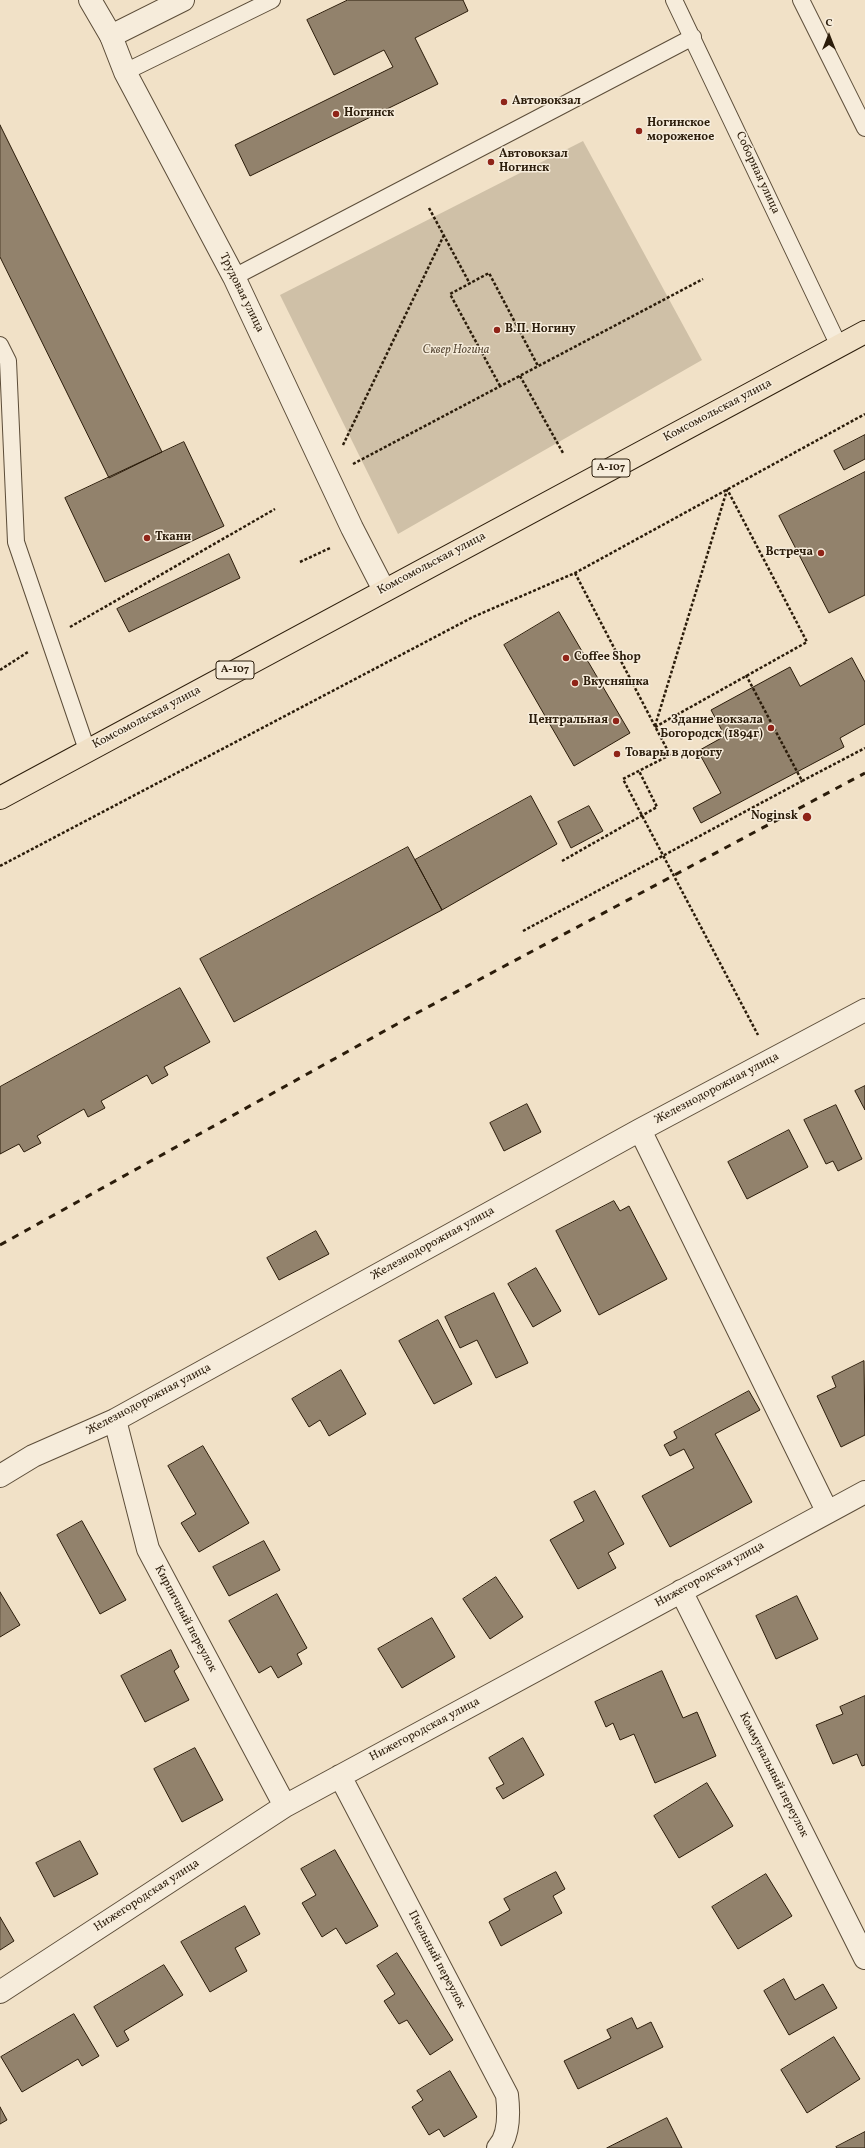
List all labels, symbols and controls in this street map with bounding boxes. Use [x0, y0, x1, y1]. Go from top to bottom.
north arrow [809, 16, 849, 56]
text: С [825, 16, 833, 31]
place label: Автовокзал [512, 95, 581, 109]
marker: Автовокзал [499, 97, 509, 107]
place label: Ногинск [344, 107, 394, 121]
marker: Ногинск [331, 109, 341, 119]
place label: Ногинское мороженое [647, 117, 714, 145]
marker: Ногинское мороженое [634, 126, 644, 136]
street label: Соборная улица [732, 130, 782, 216]
place label: Автовокзал Ногинск [499, 148, 568, 176]
marker: Автовокзал Ногинск [486, 157, 496, 167]
street label: Трудовая улица [216, 251, 266, 335]
place label: В.П. Ногину [505, 323, 576, 337]
marker: В.П. Ногину [492, 325, 502, 335]
park label: Сквер Ногина [423, 344, 489, 358]
street label: Комсомольская улица [661, 376, 775, 446]
road number: А-107 [592, 459, 630, 477]
street label: Комсомольская улица [375, 529, 489, 599]
place label: Ткани [155, 531, 191, 545]
marker: Ткани [142, 533, 152, 543]
place label: Встреча [766, 546, 813, 560]
marker: Встреча [816, 548, 826, 558]
place label: Coffee Shop [574, 651, 641, 665]
marker: Coffee Shop [561, 653, 571, 663]
road number: А-107 [216, 661, 254, 679]
place label: Вкусняшка [583, 676, 649, 690]
marker: Вкусняшка [570, 678, 580, 688]
street label: Комсомольская улица [90, 683, 204, 753]
place label: Центральная [529, 714, 608, 728]
place label: Здание вокзала Богородск (1894г) [660, 714, 763, 742]
marker: Центральная [611, 716, 621, 726]
marker: Здание вокзала Богородск (1894г) [766, 723, 776, 733]
place label: Товары в дорогу [625, 747, 722, 761]
marker: Товары в дорогу [612, 749, 622, 759]
place label: Noginsk [751, 810, 798, 824]
marker: Noginsk [801, 811, 813, 823]
street label: Железнодорожная улица [652, 1050, 782, 1128]
street label: Железнодорожная улица [369, 1204, 497, 1284]
street label: Железнодорожная улица [84, 1361, 214, 1439]
street label: Нижегородская улица [653, 1539, 767, 1611]
street label: Кирпичный переулок [151, 1563, 219, 1675]
street label: Нижегородская улица [367, 1695, 483, 1765]
street label: Коммунальный переулок [735, 1710, 811, 1840]
street label: Нижегородская улица [92, 1857, 202, 1935]
street label: Пчельный переулок [404, 1908, 468, 2012]

